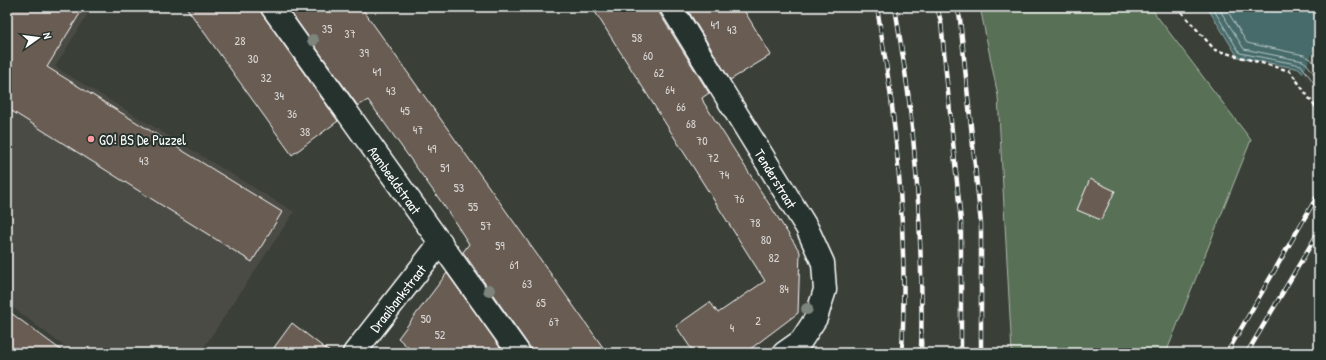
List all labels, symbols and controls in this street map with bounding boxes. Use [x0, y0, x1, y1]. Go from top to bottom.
house number: 41 [711, 16, 719, 33]
north arrow [18, 18, 58, 58]
house number: 35 [322, 20, 332, 37]
house number: 43 [727, 21, 737, 38]
house number: 37 [344, 25, 356, 42]
house number: 58 [632, 29, 642, 46]
text: N [40, 31, 55, 40]
house number: 28 [235, 32, 245, 49]
house number: 39 [359, 44, 369, 61]
house number: 60 [643, 47, 653, 64]
house number: 30 [248, 50, 258, 67]
house number: 41 [373, 63, 381, 80]
house number: 62 [654, 64, 665, 81]
house number: 32 [261, 69, 272, 86]
house number: 64 [665, 81, 675, 98]
house number: 43 [386, 82, 396, 99]
house number: 34 [274, 87, 284, 104]
house number: 66 [676, 98, 686, 115]
house number: 45 [400, 102, 410, 119]
house number: 36 [287, 105, 297, 122]
house number: 68 [686, 115, 696, 132]
house number: 47 [413, 121, 423, 138]
house number: 38 [300, 123, 310, 140]
place label: GO! BS De Puzzel [99, 130, 186, 149]
house number: 70 [696, 132, 708, 149]
marker: GO! BS De Puzzel [86, 134, 96, 144]
house number: 49 [428, 140, 437, 157]
street label: Aambeeldstraat [364, 142, 426, 218]
street label: Tenderstraat [751, 145, 802, 212]
house number: 72 [707, 149, 719, 166]
house number: 43 [139, 152, 149, 169]
house number: 51 [440, 159, 450, 176]
house number: 74 [719, 166, 730, 183]
house number: 53 [454, 179, 464, 196]
house number: 76 [734, 190, 745, 207]
house number: 55 [468, 198, 478, 215]
house number: 78 [749, 214, 761, 231]
house number: 57 [480, 217, 492, 234]
house number: 80 [761, 231, 771, 248]
house number: 59 [495, 237, 505, 254]
house number: 82 [769, 249, 780, 266]
house number: 61 [509, 256, 519, 273]
street label: Draaibankstraat [365, 260, 430, 336]
house number: 63 [522, 275, 532, 292]
house number: 84 [779, 280, 789, 297]
house number: 65 [536, 294, 546, 311]
house number: 50 [421, 310, 431, 327]
house number: 2 [755, 312, 761, 329]
house number: 67 [549, 313, 559, 330]
house number: 4 [730, 319, 735, 336]
house number: 52 [435, 326, 446, 343]

